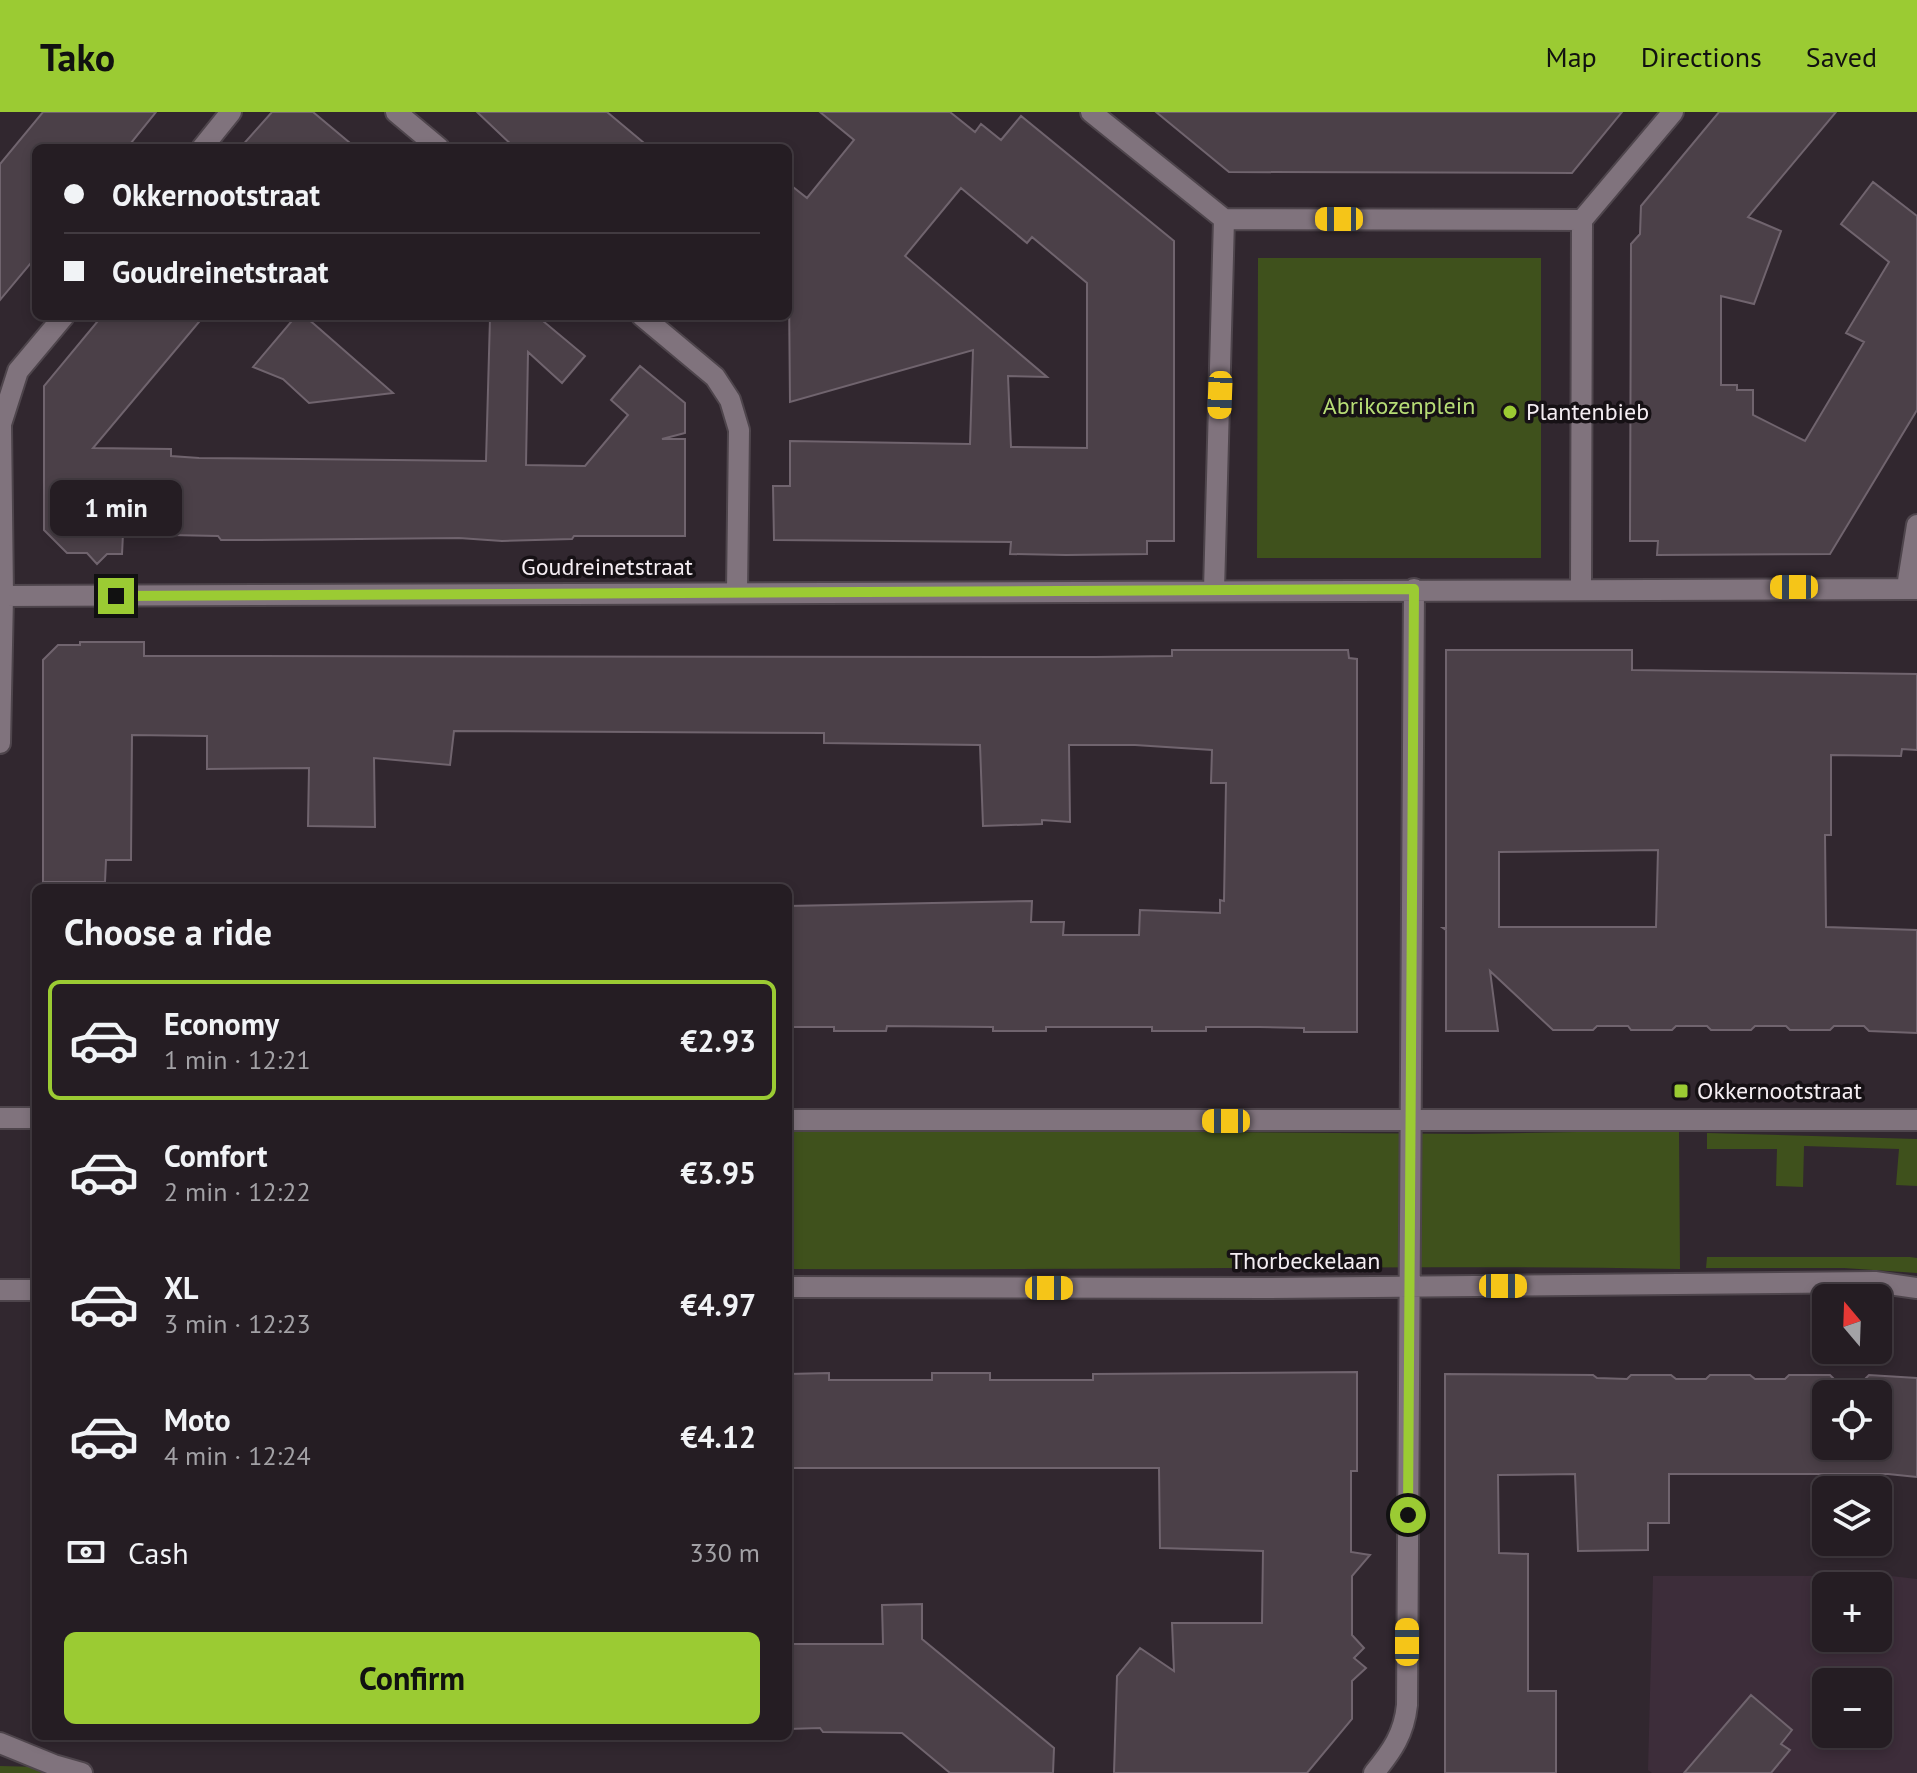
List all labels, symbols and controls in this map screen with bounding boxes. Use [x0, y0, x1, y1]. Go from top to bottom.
text: Tako [40, 32, 115, 81]
text: Map [1546, 38, 1597, 75]
text: Directions [1641, 38, 1762, 75]
text: Saved [1806, 38, 1877, 75]
text: Okkernootstraat [112, 175, 320, 214]
car [1315, 207, 1363, 231]
text: Goudreinetstraat [112, 252, 328, 291]
car [1207, 371, 1233, 419]
park label: Abrikozenplein [1323, 390, 1475, 421]
place label: Plantenbieb [1526, 396, 1649, 427]
marker: Plantenbieb [1501, 403, 1519, 421]
callout: 1 min [50, 480, 182, 536]
text: 1 min [84, 491, 148, 524]
street label: Goudreinetstraat [521, 551, 693, 582]
car [1770, 575, 1818, 599]
route end [98, 578, 134, 614]
text: Choose a ride [64, 908, 272, 955]
icon: car [68, 1004, 140, 1076]
text: Economy [164, 1004, 279, 1043]
text: €2.93 [681, 1021, 756, 1060]
text: 1 min · 12:21 [164, 1043, 311, 1076]
place label: Okkernootstraat [1697, 1075, 1862, 1106]
marker: Okkernootstraat [1672, 1082, 1690, 1100]
car [1202, 1109, 1250, 1133]
icon: car [68, 1136, 140, 1208]
text: Comfort [164, 1136, 267, 1175]
text: €3.95 [681, 1153, 756, 1192]
text: 2 min · 12:22 [164, 1175, 311, 1208]
street label: Thorbeckelaan [1230, 1245, 1380, 1276]
icon: car [68, 1268, 140, 1340]
text: XL [164, 1268, 198, 1307]
car [1479, 1274, 1527, 1298]
car [1025, 1276, 1073, 1300]
north arrow [1812, 1284, 1892, 1364]
map controls [1812, 1284, 1892, 1748]
text: €4.97 [681, 1285, 756, 1324]
text: 3 min · 12:23 [164, 1307, 311, 1340]
button: locate [1812, 1380, 1892, 1460]
icon: car [68, 1400, 140, 1472]
text: Moto [164, 1400, 231, 1439]
text: €4.12 [681, 1417, 756, 1456]
text: 4 min · 12:24 [164, 1439, 311, 1472]
button: layers [1812, 1476, 1892, 1556]
route start [1390, 1497, 1426, 1533]
icon: cash [64, 1530, 108, 1574]
text: Cash [128, 1533, 189, 1572]
text: 330 m [689, 1536, 760, 1569]
button: + [1812, 1572, 1892, 1652]
car [1395, 1618, 1419, 1666]
button: Confirm [64, 1632, 760, 1724]
button: − [1812, 1668, 1892, 1748]

